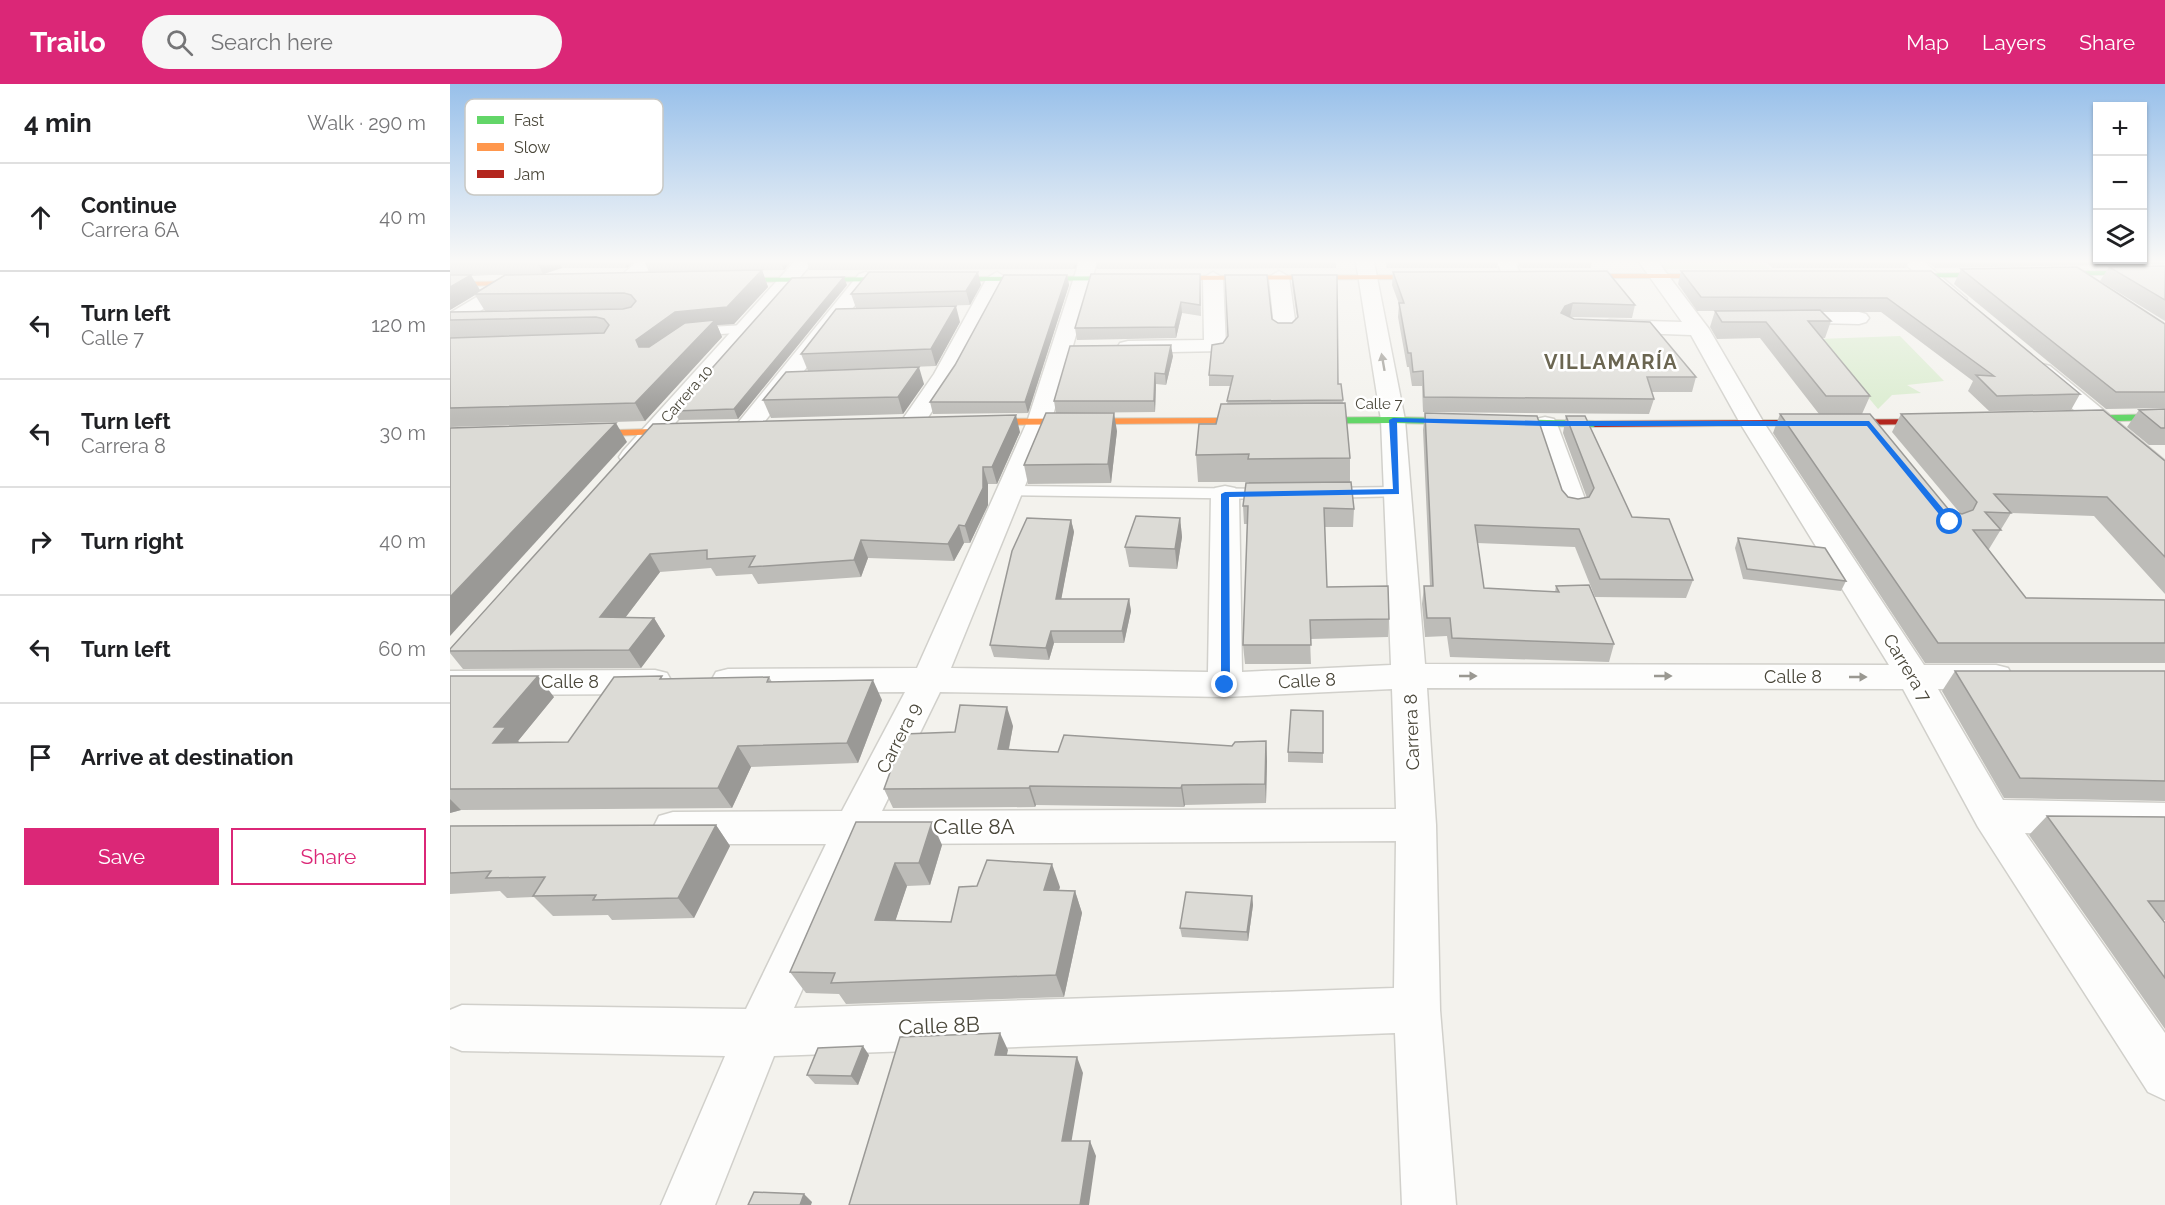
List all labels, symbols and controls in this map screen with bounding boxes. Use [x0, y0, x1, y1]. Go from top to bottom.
search box [142, 15, 562, 69]
text: Trailo [30, 26, 106, 59]
icon: search [163, 26, 196, 59]
text: Search here [211, 29, 333, 55]
text: Map [1906, 30, 1949, 55]
text: Layers [1982, 30, 2046, 55]
text: Share [2079, 30, 2135, 55]
legend [465, 99, 663, 195]
map controls [2093, 102, 2147, 264]
button: + [2093, 102, 2147, 156]
text: 4 min [24, 108, 92, 138]
text: Walk · 290 m [307, 111, 426, 135]
text: Fast [514, 111, 545, 130]
text: Slow [514, 138, 550, 157]
button: − [2093, 156, 2147, 210]
text: Jam [514, 165, 545, 184]
text: Continue [81, 192, 177, 218]
icon: ahead [24, 201, 57, 234]
text: 40 m [379, 205, 426, 229]
button: layers [2093, 210, 2147, 264]
text: Carrera 6A [81, 218, 179, 242]
text: Turn left [81, 300, 171, 326]
icon: left [24, 309, 57, 342]
text: 120 m [371, 313, 426, 337]
text: Calle 7 [81, 326, 144, 350]
district label: VILLAMARÍA [1544, 350, 1678, 374]
one-way arrow [1378, 353, 1387, 372]
street label: Carrera 10 [657, 362, 717, 426]
street label: Calle 7 [1355, 395, 1403, 413]
text: Turn left [81, 408, 171, 434]
icon: left [24, 417, 57, 450]
text: 30 m [380, 421, 426, 445]
text: Carrera 8 [81, 434, 166, 458]
route start [1936, 508, 1962, 534]
icon: right [24, 525, 57, 558]
text: Turn right [81, 528, 184, 554]
text: 40 m [379, 529, 426, 553]
street label: Carrera 7 [1879, 630, 1936, 706]
icon: left [24, 633, 57, 666]
text: Turn left [81, 636, 171, 662]
text: 60 m [378, 637, 426, 661]
street label: Calle 8 [1764, 666, 1822, 687]
street label: Calle 8 [1278, 669, 1336, 692]
street label: Calle 8 [541, 671, 599, 692]
route end [1211, 671, 1237, 697]
one-way arrow [1458, 671, 1477, 681]
one-way arrow [1653, 671, 1672, 681]
one-way arrow [1848, 672, 1867, 682]
street label: Carrera 8 [1400, 693, 1423, 771]
street label: Carrera 9 [872, 699, 925, 777]
icon: arrive [24, 741, 57, 774]
text: Arrive at destination [81, 744, 294, 770]
street label: Calle 8A [933, 814, 1015, 839]
button: Save [24, 828, 219, 885]
button: Share [231, 828, 426, 885]
street label: Calle 8B [898, 1012, 980, 1039]

